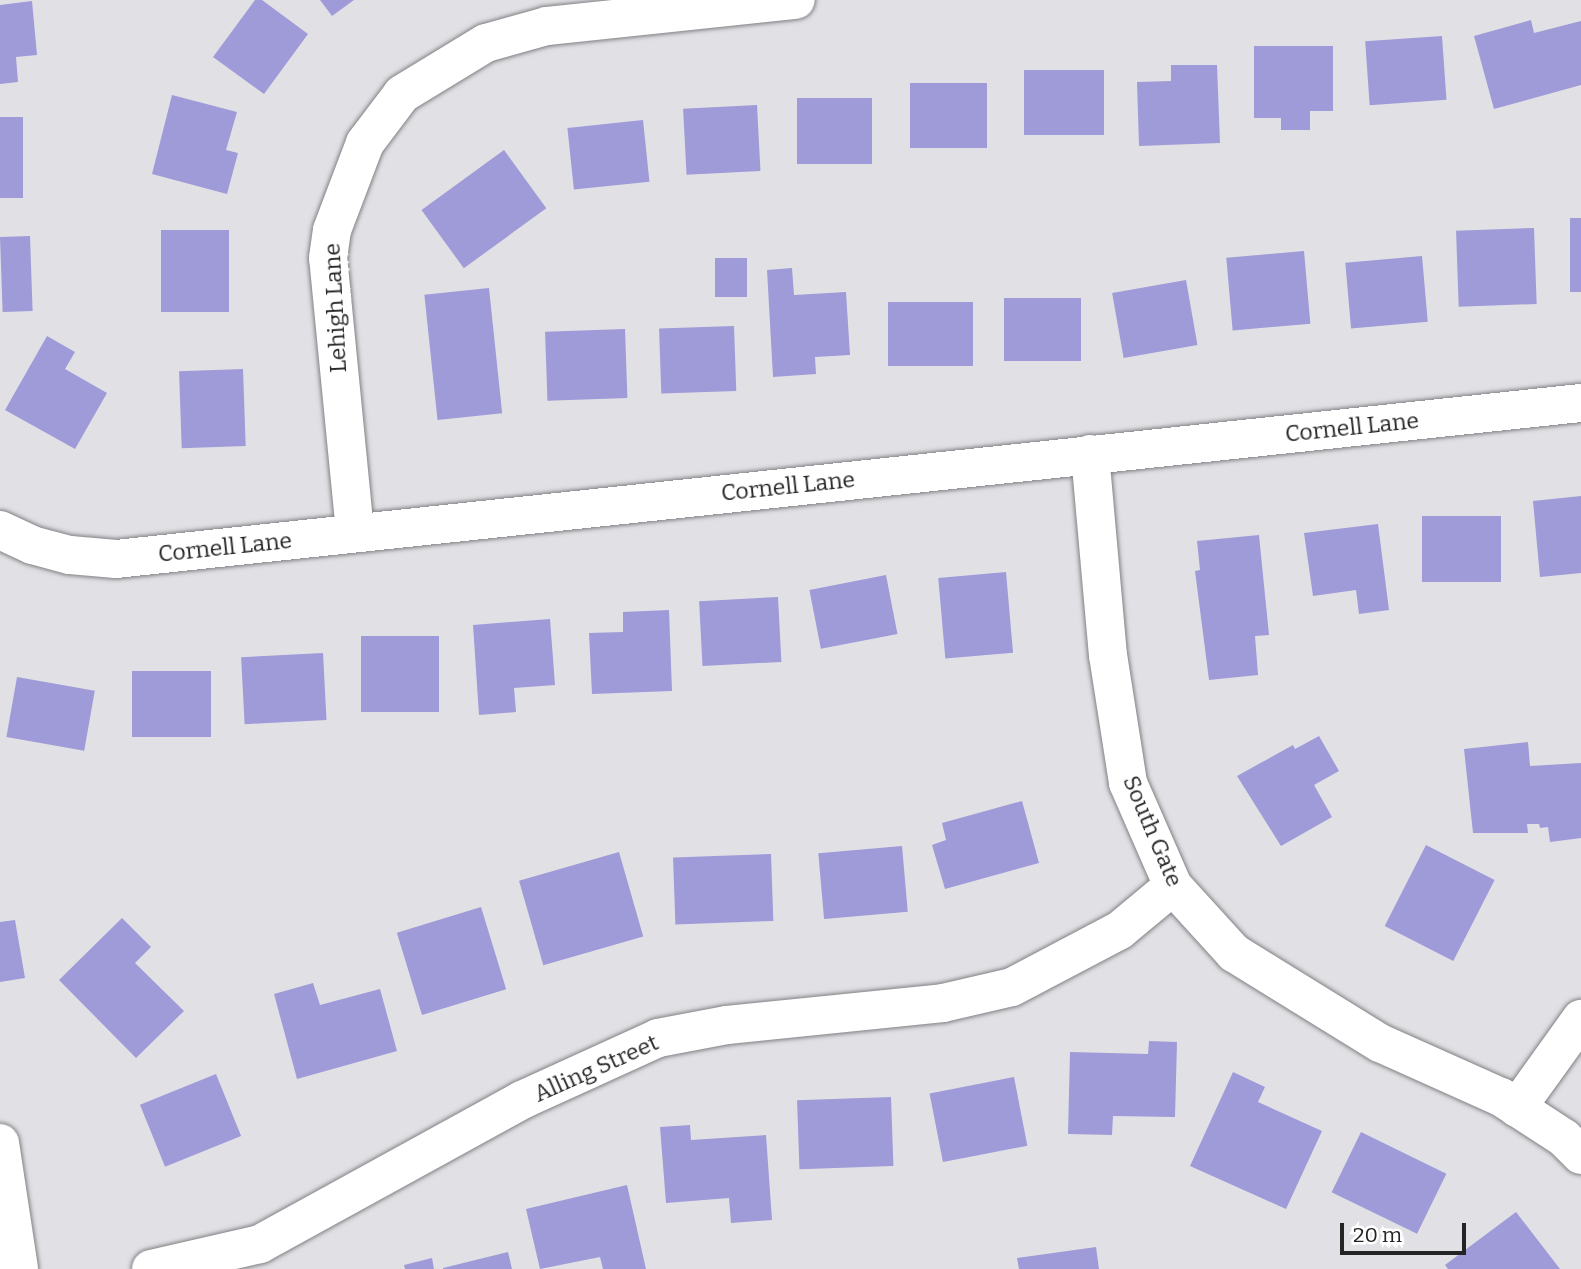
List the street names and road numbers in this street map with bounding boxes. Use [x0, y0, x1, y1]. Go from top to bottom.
street label: Lehigh Lane [318, 242, 352, 374]
street label: Cornell Lane [1284, 406, 1420, 448]
street label: Cornell Lane [720, 465, 856, 507]
street label: Cornell Lane [157, 526, 293, 568]
street label: South Gate [1117, 771, 1189, 891]
street label: Alling Street [530, 1028, 662, 1108]

